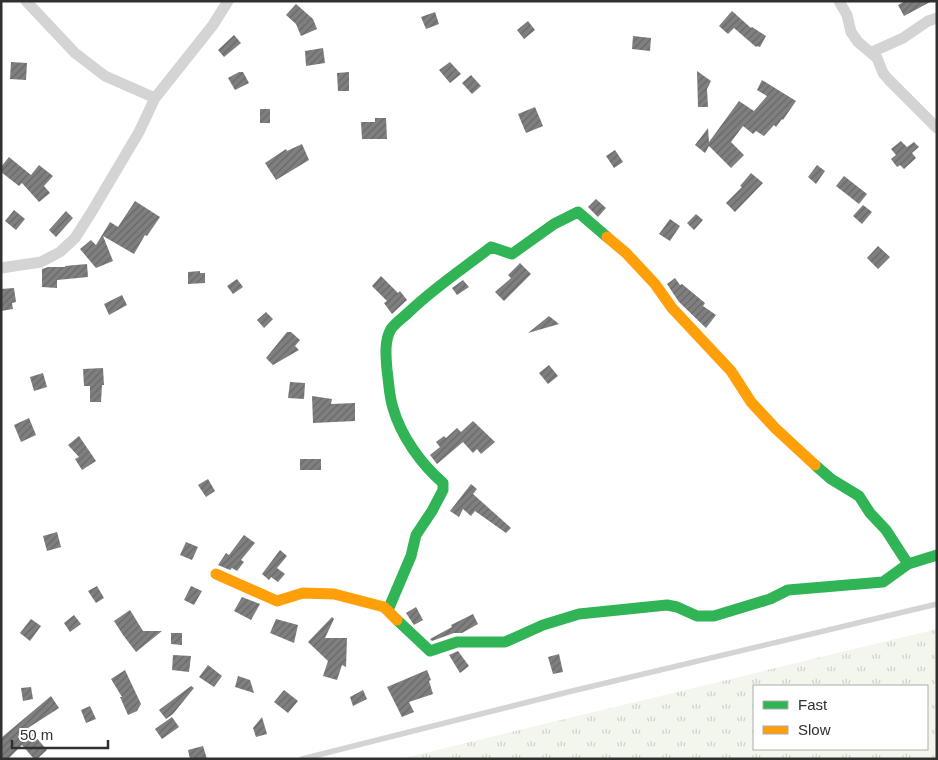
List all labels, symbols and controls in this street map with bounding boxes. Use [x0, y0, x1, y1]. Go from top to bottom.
legend [753, 685, 928, 750]
text: Fast [798, 696, 828, 713]
scale bar [12, 718, 109, 750]
text: Slow [798, 721, 831, 738]
text: 50 m [20, 726, 53, 743]

